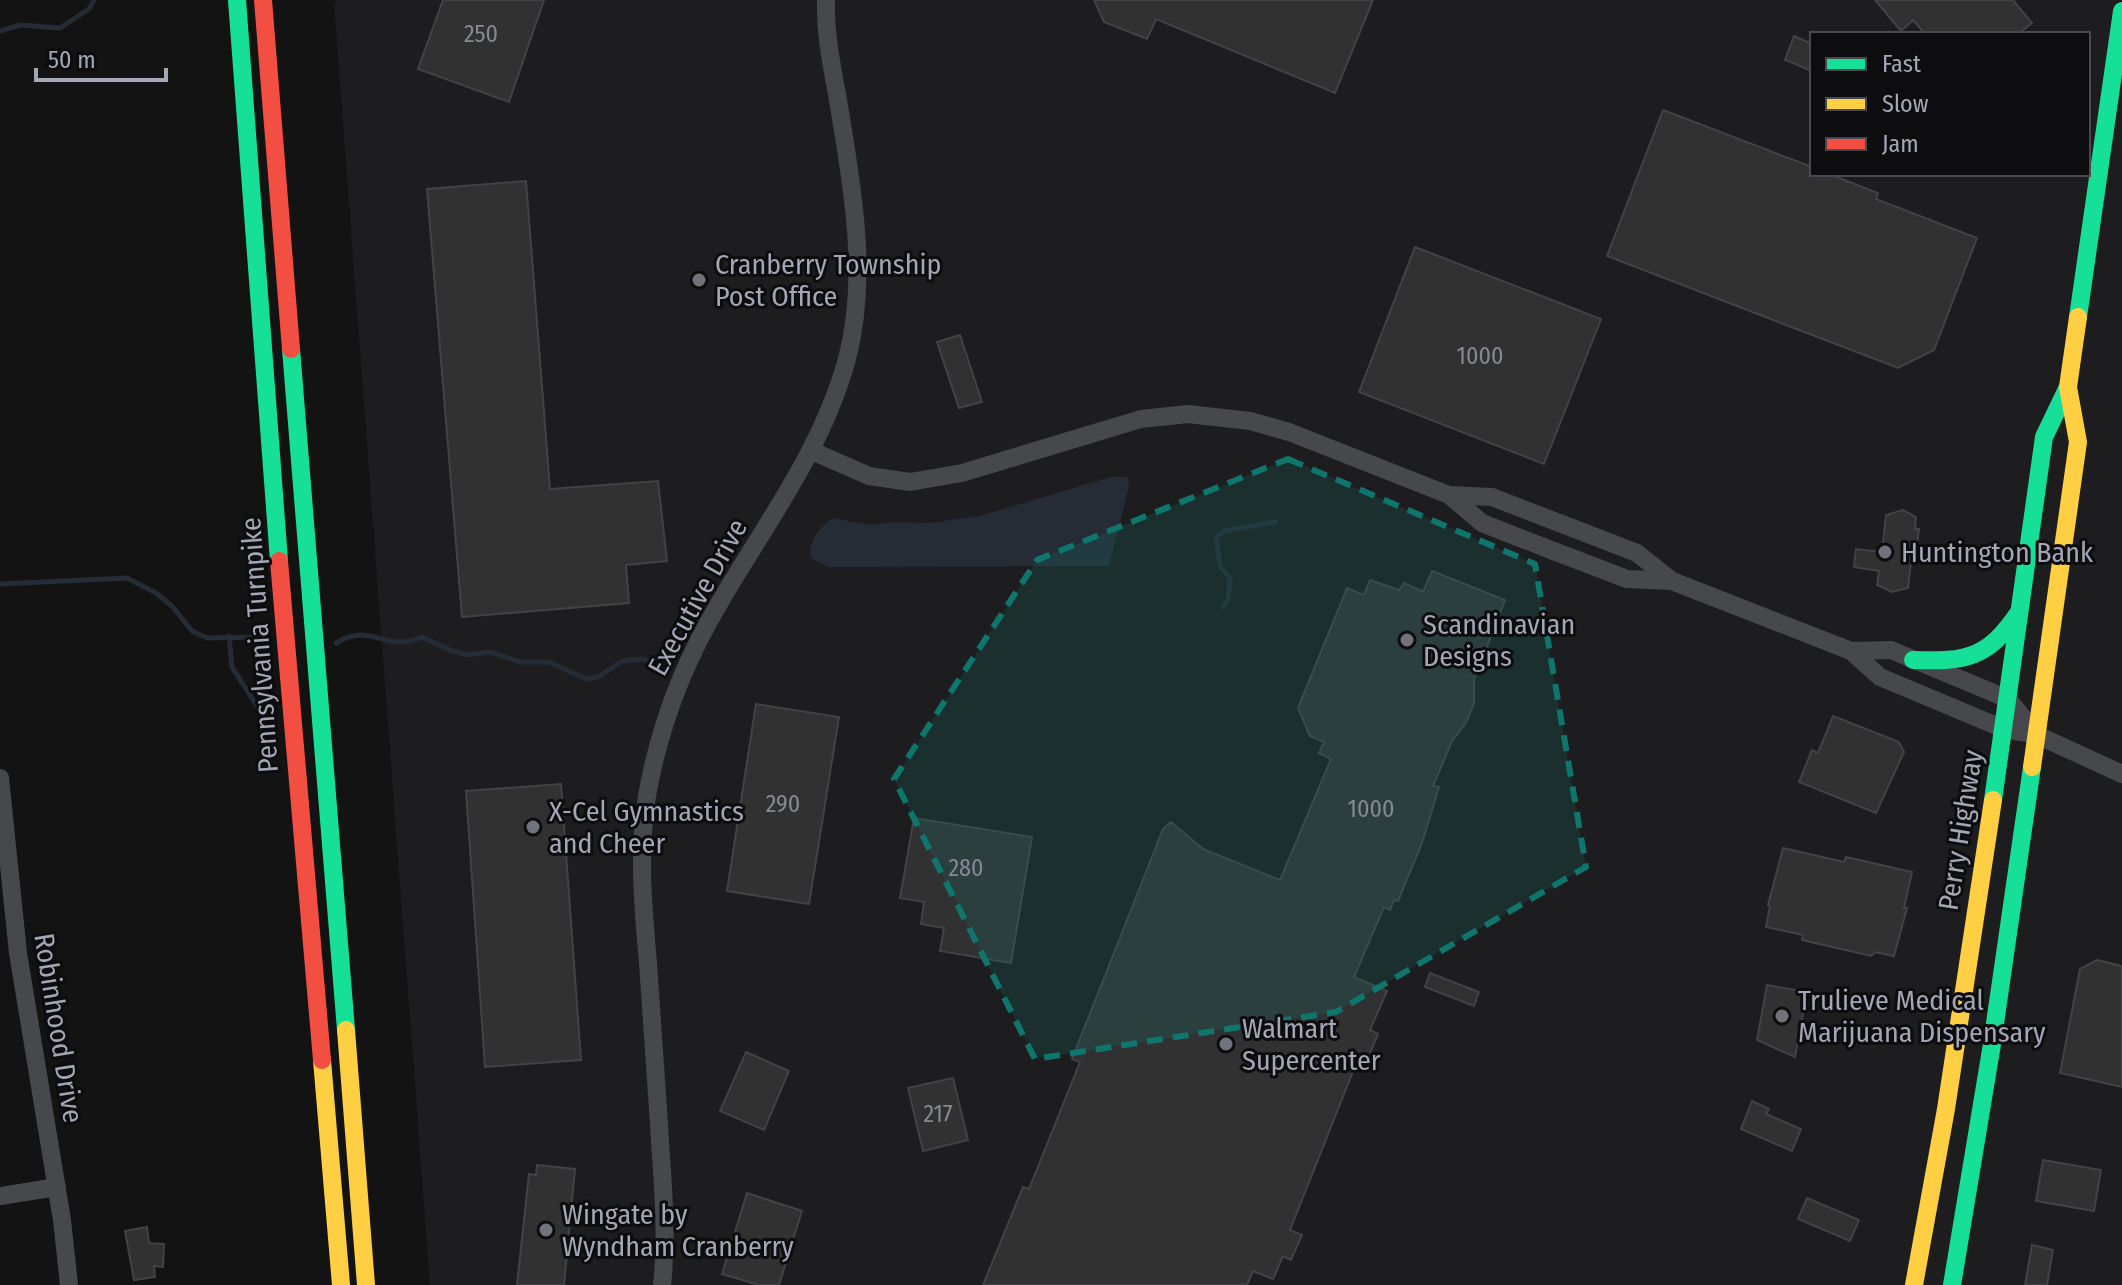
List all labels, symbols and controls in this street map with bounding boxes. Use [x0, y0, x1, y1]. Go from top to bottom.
house number: 250 [464, 20, 498, 48]
scale bar [36, 32, 166, 82]
legend [1810, 32, 2090, 176]
text: 50 m [48, 46, 96, 74]
text: Fast [1882, 50, 1921, 78]
text: Slow [1882, 90, 1929, 118]
text: Jam [1882, 130, 1919, 158]
place label: Cranberry Township Post Office [715, 248, 941, 313]
marker: Cranberry Township Post Office [690, 271, 708, 289]
house number: 1000 [1457, 342, 1503, 370]
street label: Executive Drive [641, 513, 754, 681]
street label: Pennsylvania Turnpike [234, 516, 285, 774]
place label: Huntington Bank [1901, 536, 2094, 569]
marker: Huntington Bank [1876, 543, 1894, 561]
place label: Scandinavian Designs [1423, 608, 1575, 673]
marker: Scandinavian Designs [1398, 631, 1416, 649]
street label: Perry Highway [1932, 747, 1990, 913]
house number: 290 [766, 790, 800, 818]
place label: X-Cel Gymnastics and Cheer [549, 795, 744, 860]
house number: 1000 [1348, 795, 1394, 823]
marker: X-Cel Gymnastics and Cheer [524, 818, 542, 836]
house number: 280 [948, 854, 984, 882]
street label: Robinhood Drive [27, 931, 90, 1125]
place label: Trulieve Medical Marijuana Dispensary [1798, 984, 2046, 1049]
marker: Trulieve Medical Marijuana Dispensary [1773, 1007, 1791, 1025]
place label: Walmart Supercenter [1242, 1012, 1381, 1077]
marker: Walmart Supercenter [1217, 1035, 1235, 1053]
house number: 217 [923, 1100, 953, 1128]
place label: Wingate by Wyndham Cranberry [562, 1198, 794, 1263]
marker: Wingate by Wyndham Cranberry [537, 1221, 555, 1239]

